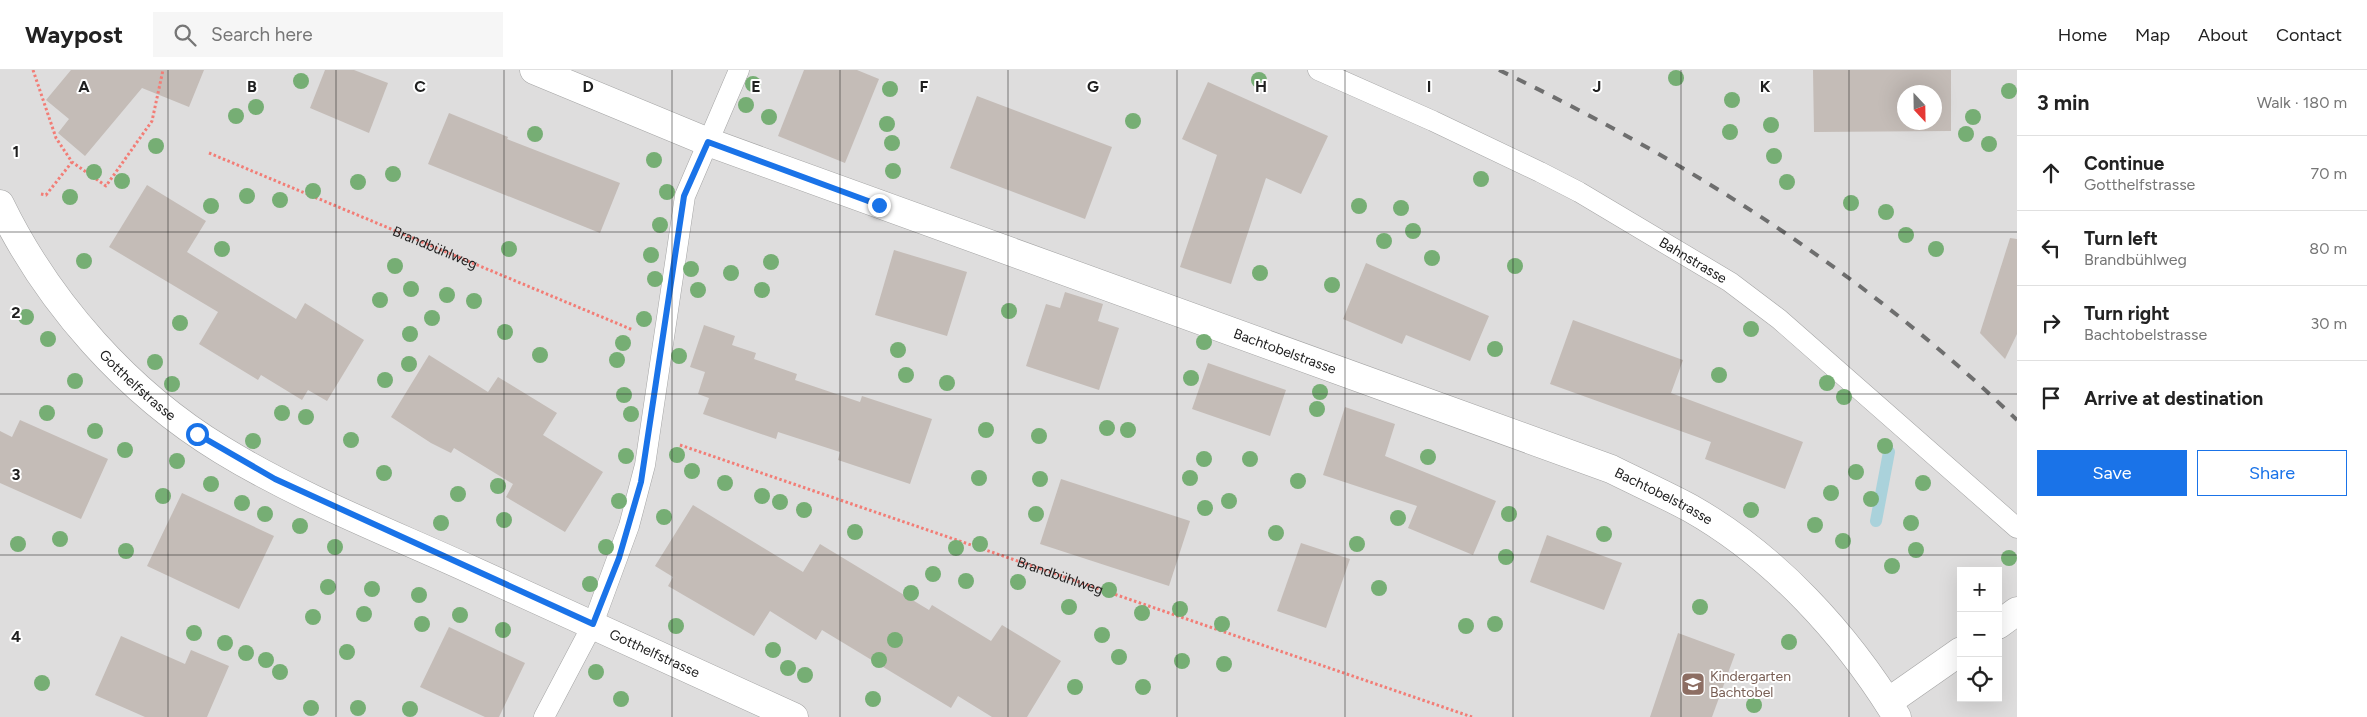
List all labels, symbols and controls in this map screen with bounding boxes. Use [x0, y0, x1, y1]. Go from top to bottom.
search box [153, 12, 503, 57]
text: Waypost [25, 20, 123, 49]
icon: search [171, 21, 199, 49]
text: Search here [211, 23, 313, 46]
text: Home [2058, 24, 2107, 46]
text: Map [2135, 24, 2170, 46]
text: About [2198, 24, 2248, 46]
text: Contact [2276, 24, 2342, 46]
text: A [78, 77, 90, 96]
text: B [247, 77, 257, 96]
text: C [414, 77, 426, 96]
text: D [582, 77, 594, 96]
text: E [751, 77, 761, 96]
text: F [920, 77, 929, 96]
text: G [1087, 77, 1099, 96]
text: H [1255, 77, 1267, 96]
text: I [1427, 77, 1431, 96]
text: J [1593, 77, 1601, 96]
text: K [1760, 77, 1771, 96]
north arrow [1897, 85, 1942, 130]
text: 3 min [2037, 90, 2089, 115]
text: Walk · 180 m [2257, 93, 2347, 112]
text: 1 [13, 142, 19, 161]
text: Continue [2084, 152, 2164, 175]
icon: ahead [2037, 159, 2065, 187]
text: 70 m [2311, 164, 2347, 183]
text: Gotthelfstrasse [2084, 175, 2195, 194]
route end [868, 194, 891, 217]
street label: Brandbühlweg [390, 223, 480, 273]
text: Turn left [2084, 227, 2158, 250]
street label: Bahnstrasse [1656, 234, 1730, 287]
icon: left [2037, 234, 2065, 262]
text: 80 m [2309, 239, 2347, 258]
text: Brandbühlweg [2084, 250, 2187, 269]
text: Turn right [2084, 302, 2170, 325]
text: 2 [11, 303, 21, 322]
icon: right [2037, 309, 2065, 337]
text: 30 m [2310, 314, 2347, 333]
street label: Bachtobelstrasse [1231, 325, 1339, 378]
text: Bachtobelstrasse [2084, 325, 2207, 344]
street label: Gotthelfstrasse [96, 346, 179, 425]
icon: arrive [2037, 384, 2065, 412]
text: Arrive at destination [2084, 387, 2263, 410]
route start [186, 423, 209, 446]
button: Save [2037, 450, 2187, 496]
button: Share [2197, 450, 2347, 496]
street label: Bachtobelstrasse [1612, 464, 1716, 529]
text: 3 [12, 465, 21, 484]
street label: Brandbühlweg [1015, 553, 1105, 599]
map controls [1957, 567, 2002, 702]
button: + [1957, 567, 2002, 612]
button: − [1957, 612, 2002, 657]
street label: Gotthelfstrasse [607, 626, 703, 682]
text: 4 [11, 627, 21, 646]
button: locate [1957, 657, 2002, 702]
place label: Kindergarten Bachtobel [1710, 668, 1791, 701]
school or university icon: Kindergarten Bachtobel [1680, 671, 1706, 697]

